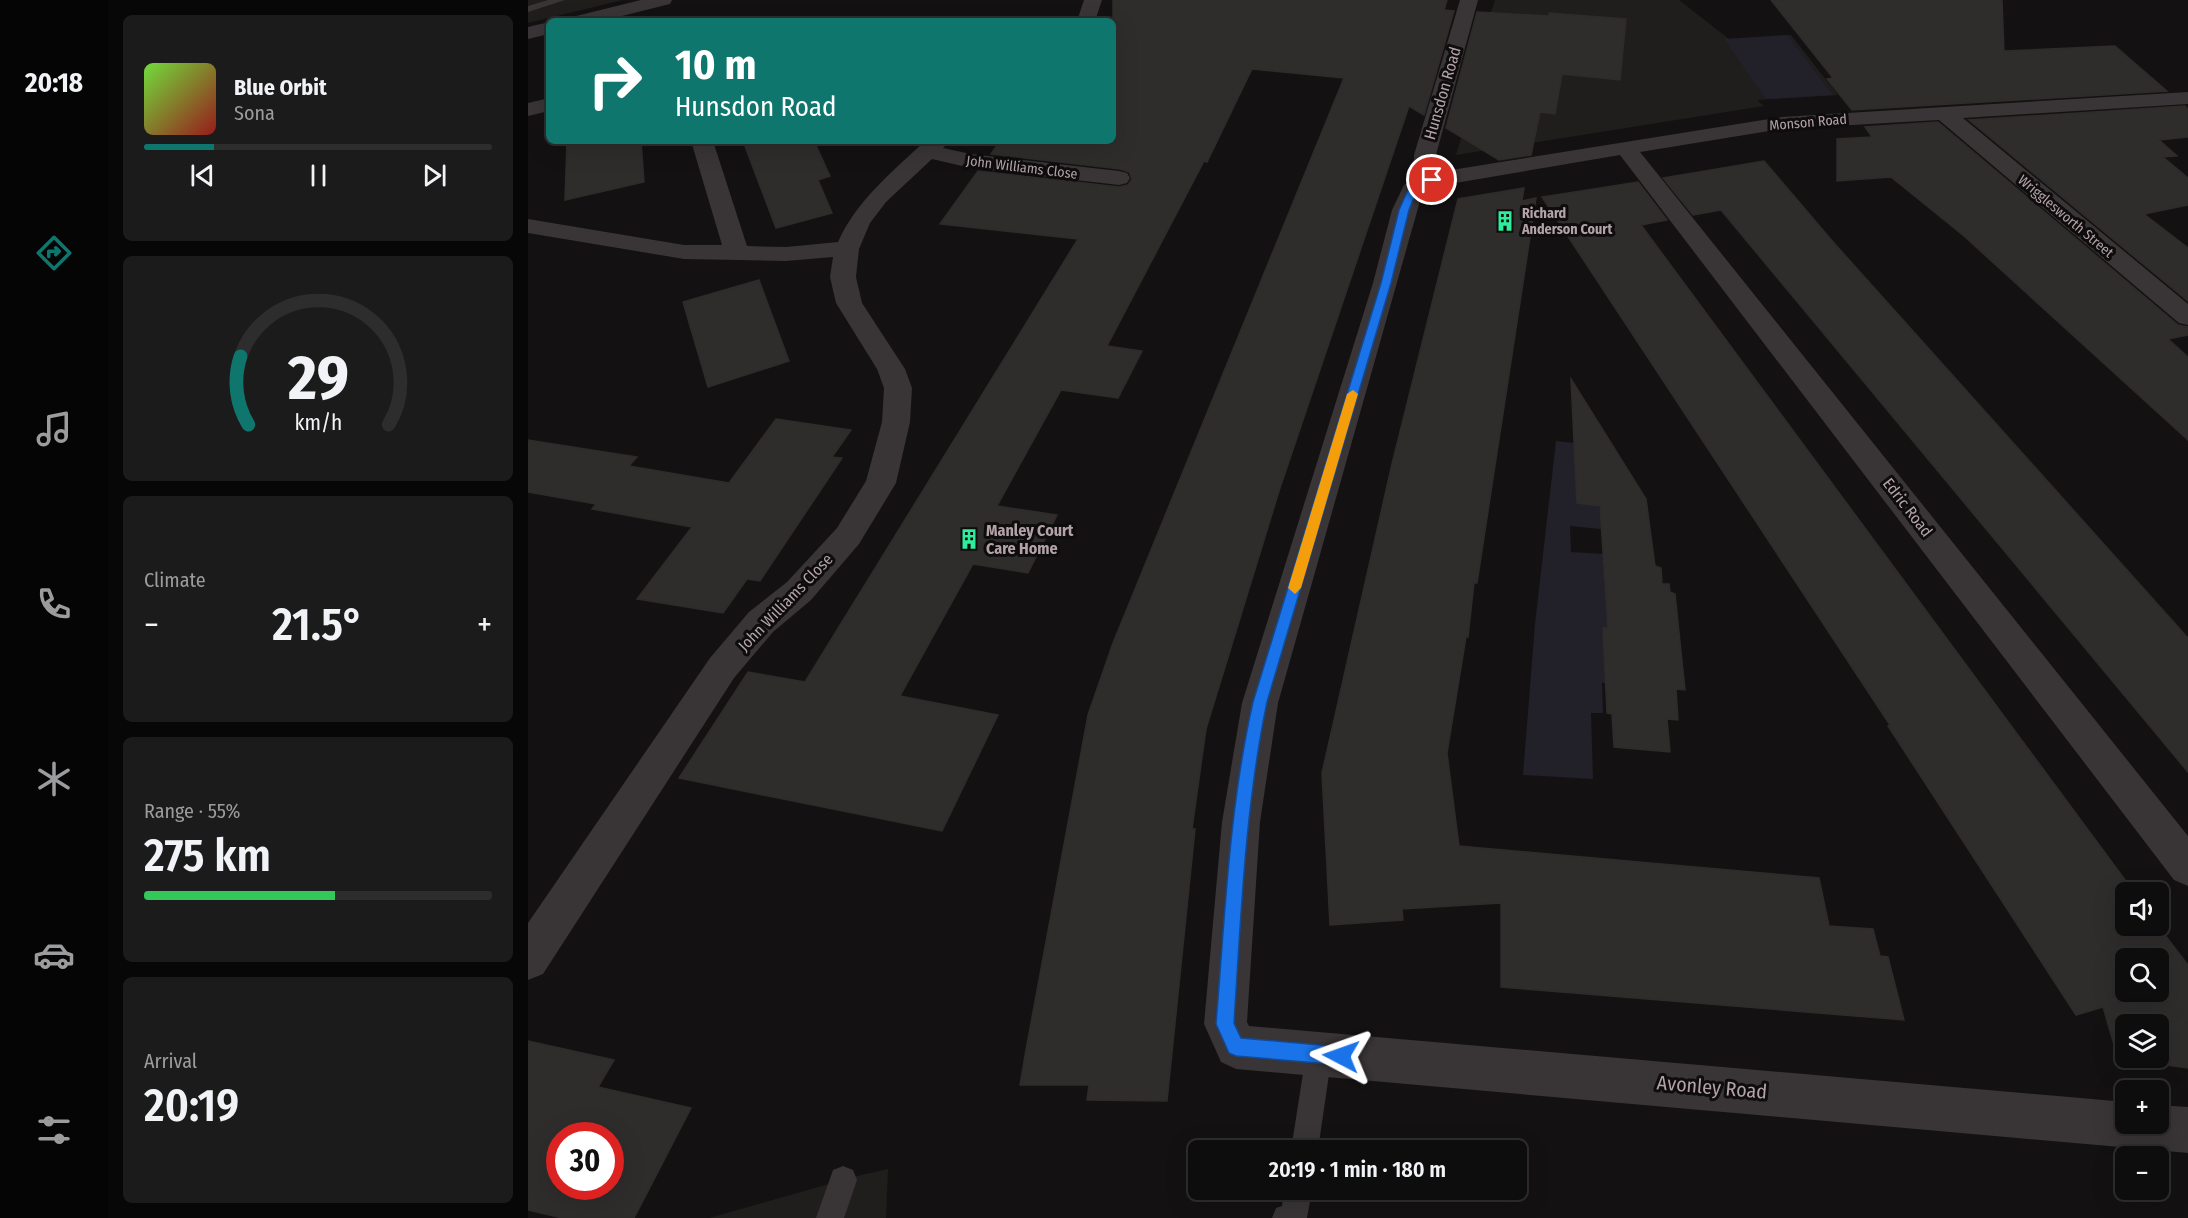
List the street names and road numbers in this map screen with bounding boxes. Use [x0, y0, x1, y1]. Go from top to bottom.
street label: Hunsdon Road [1420, 45, 1465, 142]
street label: Monson Road [1769, 111, 1848, 134]
street label: John Williams Close [965, 152, 1079, 183]
street label: Wrigglesworth Street [2014, 171, 2117, 262]
street label: Edric Road [1879, 474, 1936, 540]
street label: John Williams Close [734, 550, 837, 655]
street label: Avonley Road [1656, 1070, 1768, 1104]

